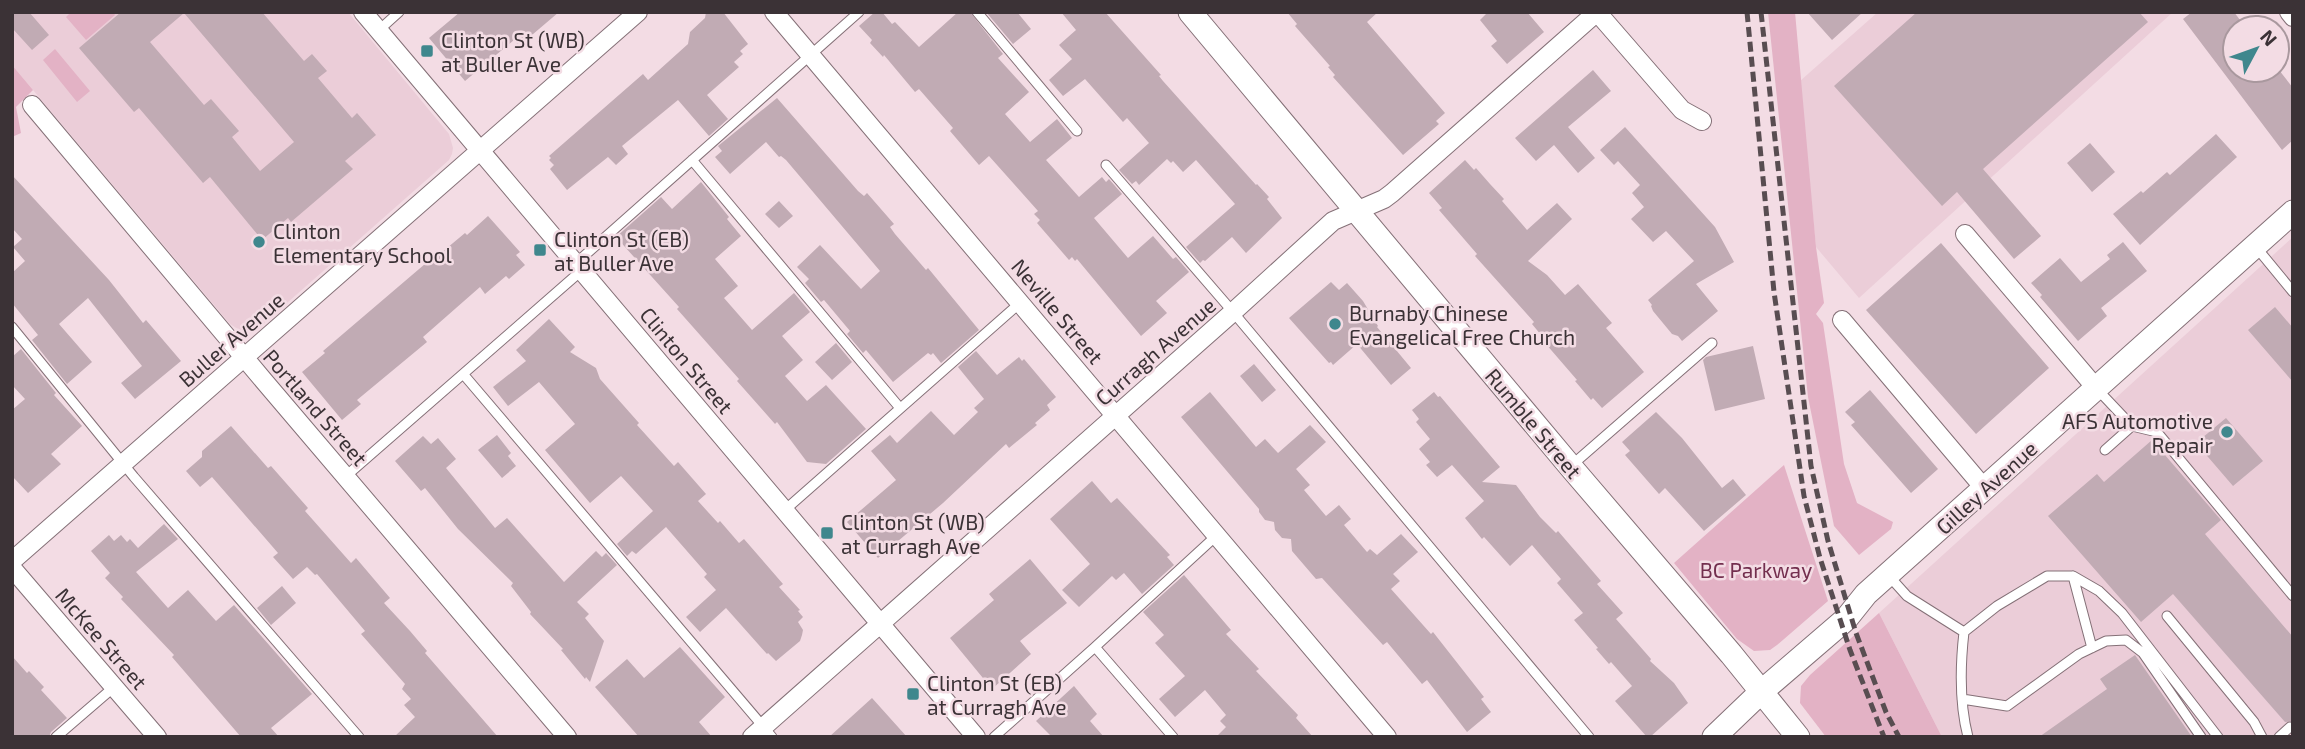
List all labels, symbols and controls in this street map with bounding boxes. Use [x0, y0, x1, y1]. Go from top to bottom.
north arrow [2221, 14, 2291, 84]
text: N [2256, 25, 2282, 50]
place label: Clinton St (WB) at Buller Ave [441, 27, 585, 76]
marker: Clinton St (WB) at Buller Ave [419, 43, 435, 59]
place label: Clinton Elementary School [273, 218, 453, 267]
place label: Clinton St (EB) at Buller Ave [554, 226, 689, 275]
marker: Clinton Elementary School [251, 234, 267, 250]
marker: Clinton St (EB) at Buller Ave [532, 242, 548, 258]
street label: Neville Street [1007, 253, 1109, 369]
street label: Buller Avenue [173, 287, 289, 391]
street label: Curragh Avenue [1090, 292, 1220, 410]
place label: Burnaby Chinese Evangelical Free Church [1349, 300, 1575, 349]
street label: Clinton Street [635, 302, 739, 418]
marker: Burnaby Chinese Evangelical Free Church [1327, 316, 1343, 332]
street label: Portland Street [259, 344, 373, 470]
street label: Rumble Street [1481, 363, 1587, 483]
place label: AFS Automotive Repair [2062, 408, 2214, 457]
marker: AFS Automotive Repair [2219, 424, 2235, 440]
street label: Gilley Avenue [1930, 435, 2042, 539]
place label: Clinton St (WB) at Curragh Ave [841, 509, 985, 558]
marker: Clinton St (WB) at Curragh Ave [819, 525, 835, 541]
park label: BC Parkway [1700, 557, 1812, 582]
street label: McKee Street [51, 582, 153, 694]
place label: Clinton St (EB) at Curragh Ave [927, 670, 1067, 719]
marker: Clinton St (EB) at Curragh Ave [905, 686, 921, 702]

